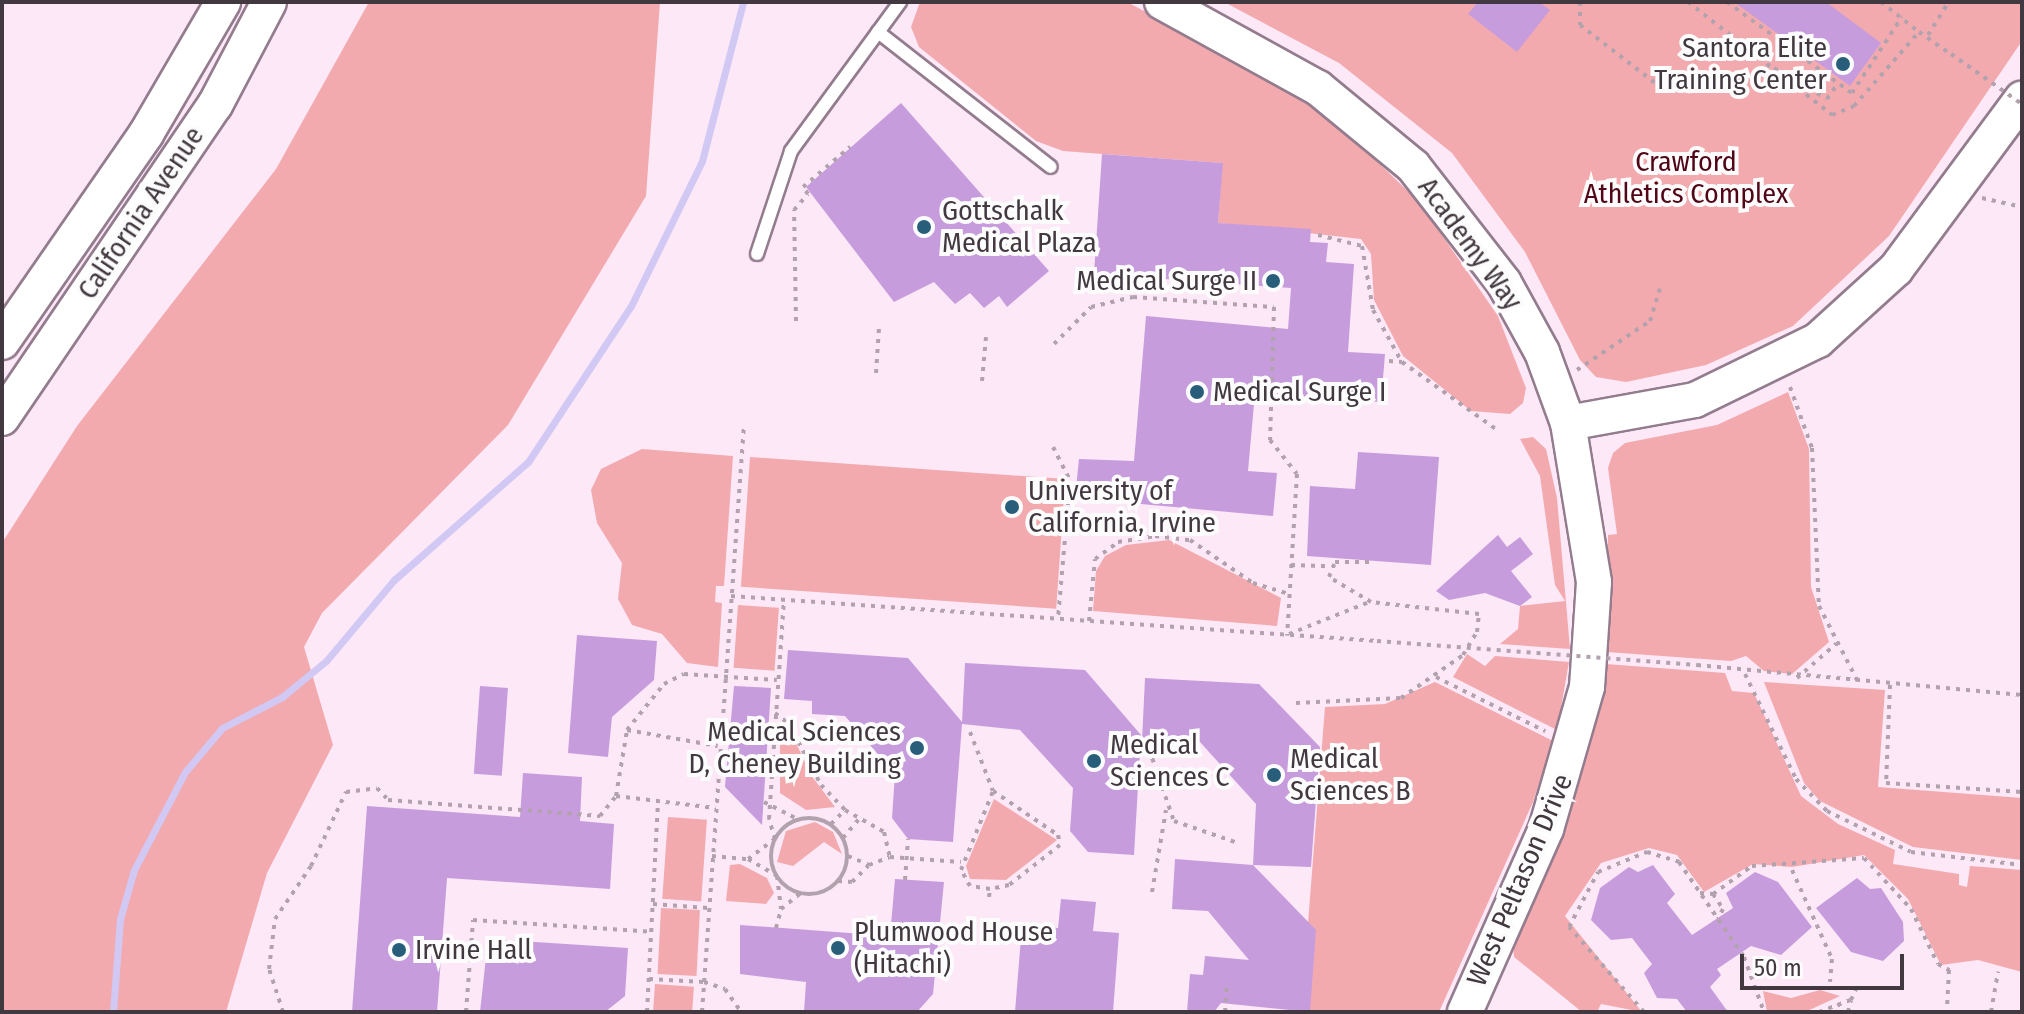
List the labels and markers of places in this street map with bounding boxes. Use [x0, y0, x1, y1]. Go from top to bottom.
place label: Santora Elite Training Center [1654, 31, 1827, 97]
marker: Santora Elite Training Center [1834, 55, 1852, 73]
place label: Gottschalk Medical Plaza [942, 194, 1097, 260]
marker: Gottschalk Medical Plaza [913, 216, 935, 238]
place label: Medical Surge II [1076, 264, 1257, 298]
marker: Medical Surge II [1264, 272, 1282, 290]
place label: Medical Surge I [1213, 375, 1386, 409]
marker: Medical Surge I [1188, 383, 1206, 401]
place label: University of California, Irvine [1028, 474, 1216, 540]
marker: University of California, Irvine [1003, 498, 1021, 516]
place label: Medical Sciences D, Cheney Building [689, 715, 901, 781]
place label: Medical Sciences C [1110, 728, 1230, 794]
marker: Medical Sciences D, Cheney Building [908, 739, 926, 757]
place label: Medical Sciences B [1290, 742, 1411, 808]
marker: Medical Sciences C [1085, 752, 1103, 770]
marker: Medical Sciences B [1265, 766, 1283, 784]
place label: Plumwood House (Hitachi) [854, 915, 1053, 981]
place label: Irvine Hall [415, 933, 532, 967]
marker: Plumwood House (Hitachi) [829, 939, 847, 957]
marker: Irvine Hall [390, 941, 408, 959]

